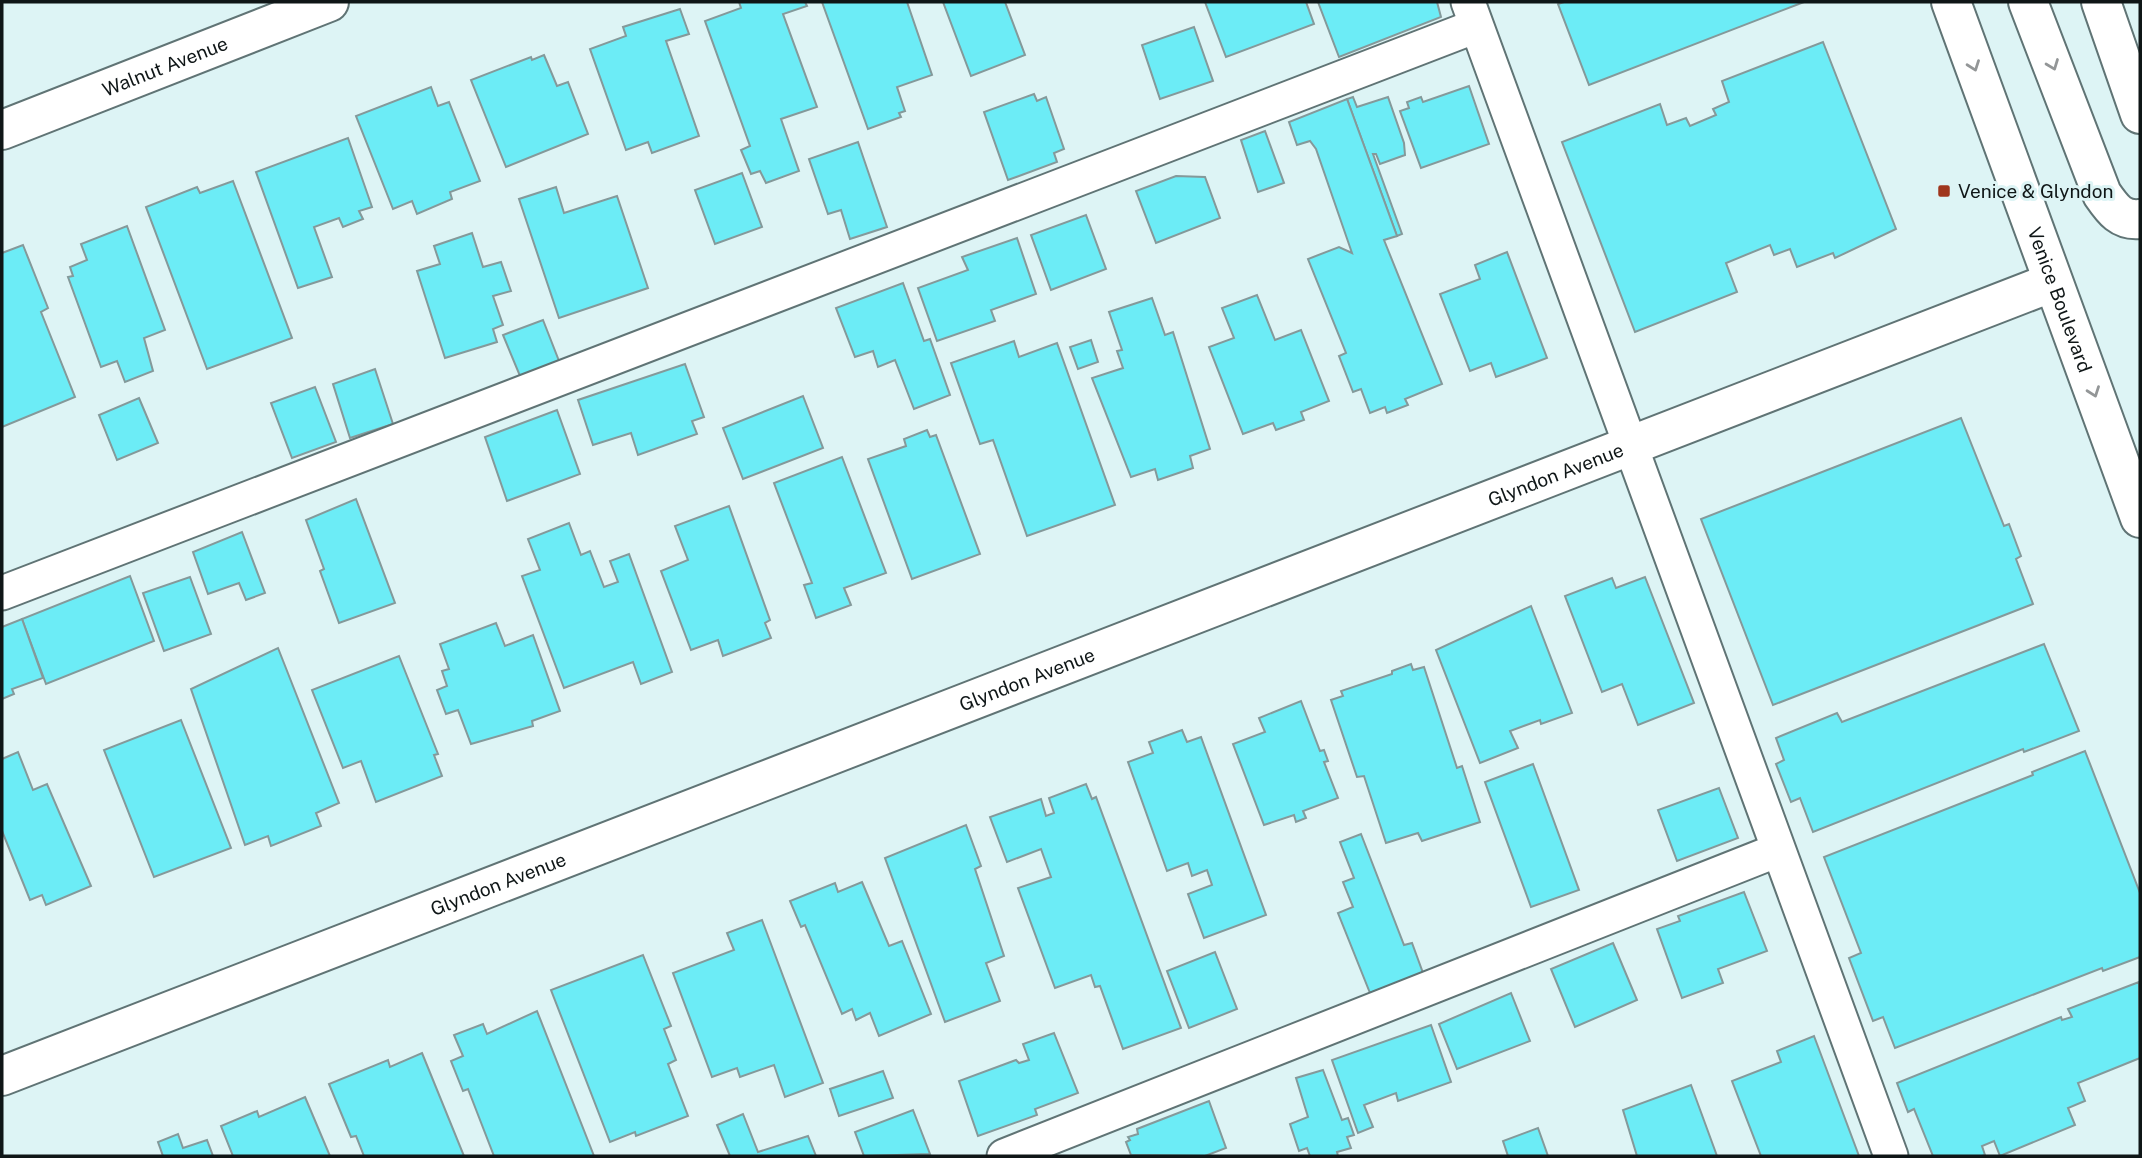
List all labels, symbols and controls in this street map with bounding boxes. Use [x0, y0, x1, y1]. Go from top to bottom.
street label: Walnut Avenue [99, 32, 231, 101]
one-way arrow [1966, 59, 1980, 71]
one-way arrow [2044, 59, 2058, 71]
place label: Venice & Glyndon [1958, 180, 2113, 202]
marker: Venice & Glyndon [1936, 183, 1952, 199]
street label: Venice Boulevard [2023, 224, 2097, 375]
one-way arrow [2085, 385, 2099, 397]
street label: Glyndon Avenue [1485, 438, 1626, 511]
street label: Glyndon Avenue [956, 643, 1098, 715]
street label: Glyndon Avenue [427, 848, 569, 920]

